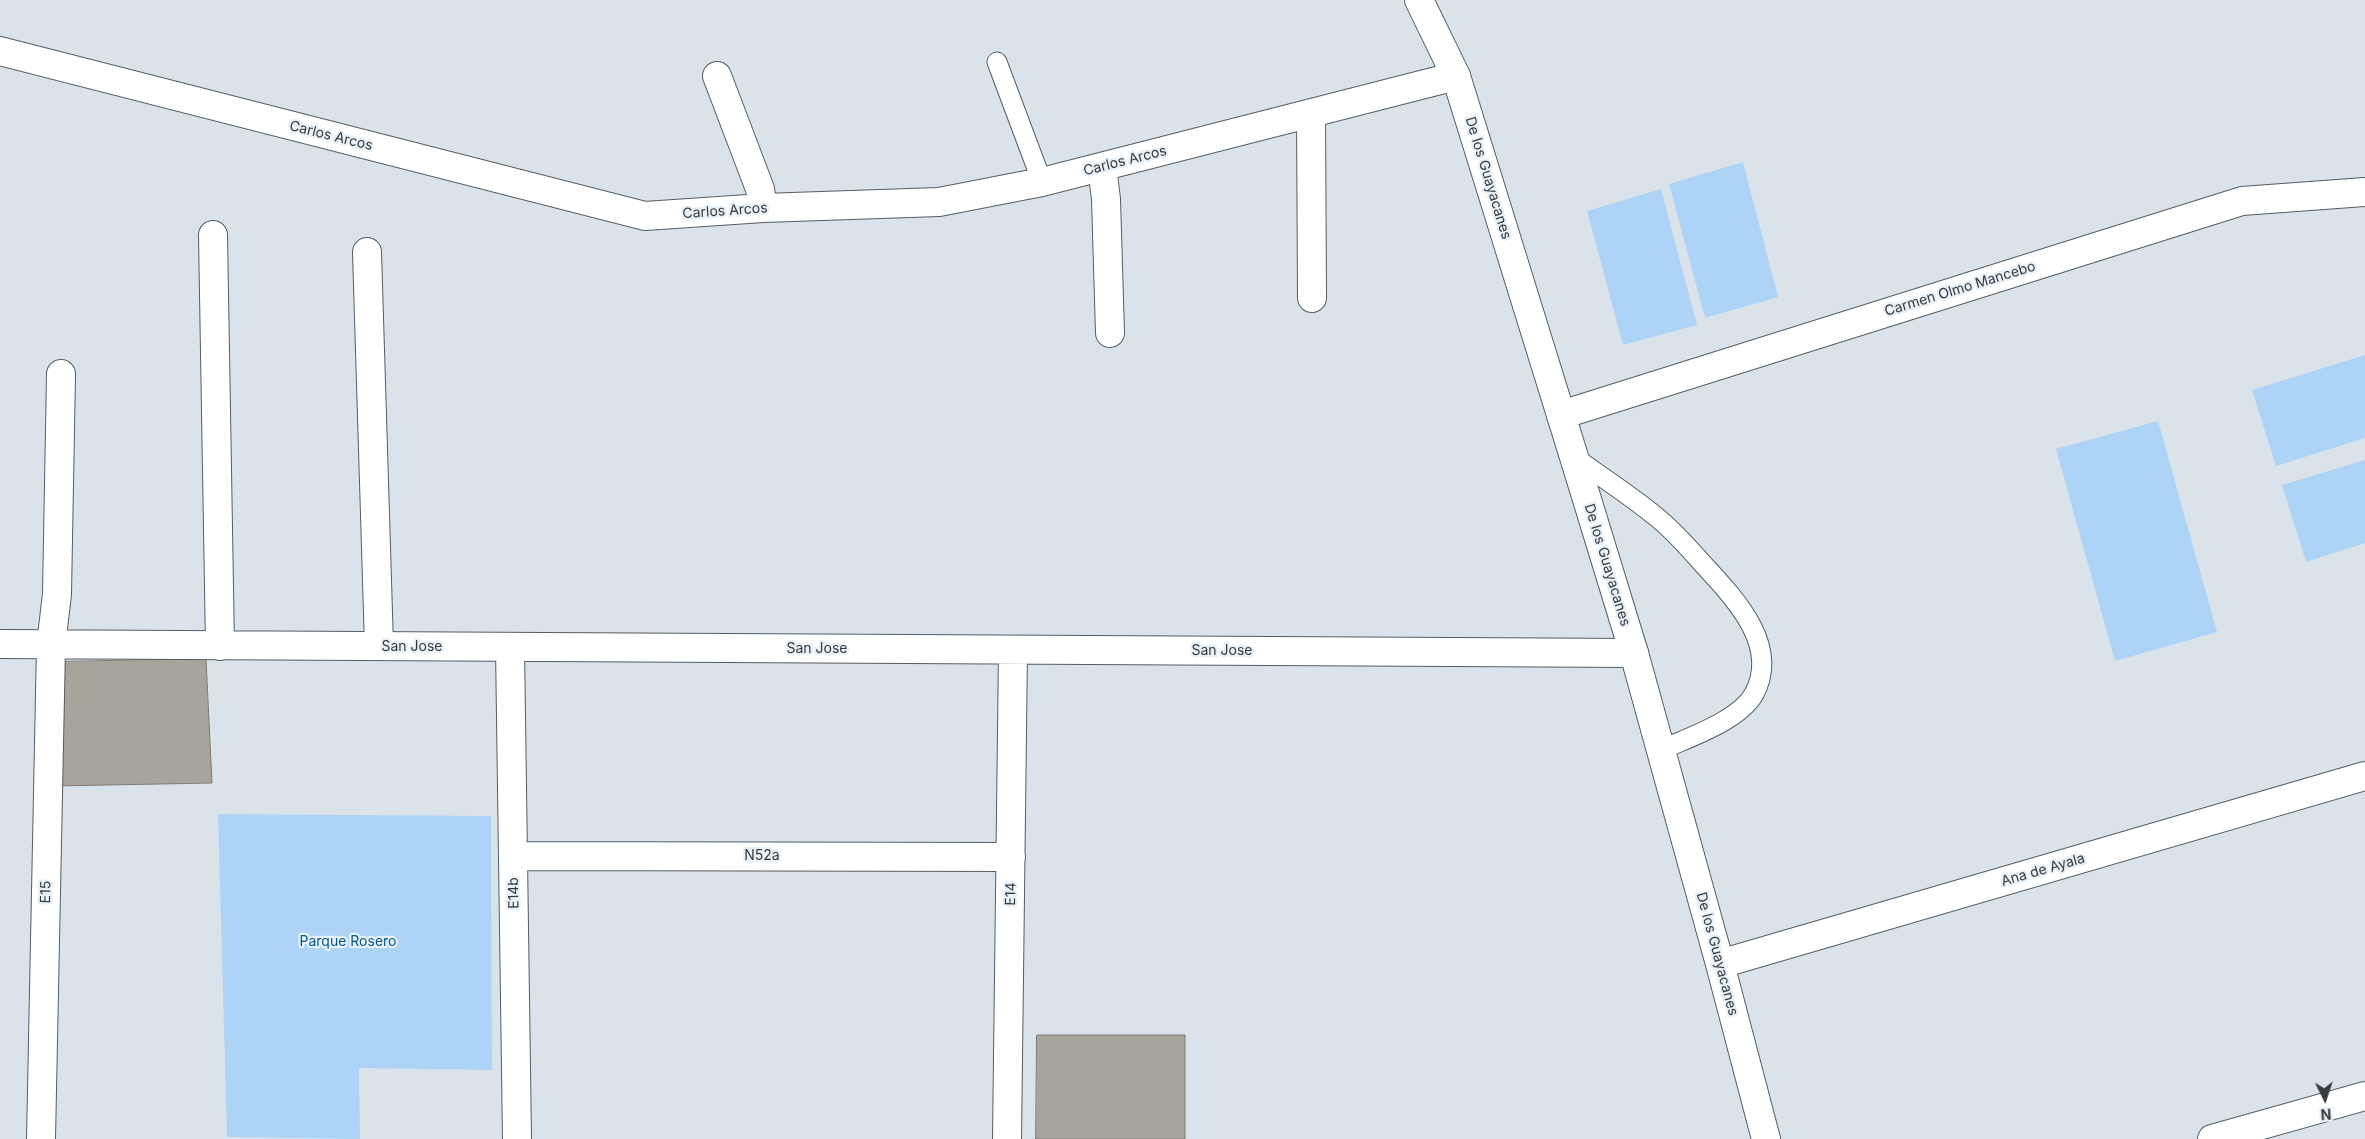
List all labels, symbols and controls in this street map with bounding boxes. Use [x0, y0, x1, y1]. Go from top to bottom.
street label: De los Guayacanes [1461, 115, 1515, 241]
street label: Carlos Arcos [288, 118, 374, 154]
street label: Carlos Arcos [1082, 143, 1168, 179]
street label: Carlos Arcos [682, 200, 768, 222]
street label: Carmen Olmo Mancebo [1883, 258, 2037, 320]
street label: De los Guayacanes [1580, 502, 1634, 628]
street label: San Jose [382, 639, 442, 655]
street label: San Jose [787, 641, 847, 657]
street label: San Jose [1192, 643, 1252, 659]
street label: N52a [744, 848, 780, 864]
street label: Ana de Ayala [1999, 850, 2087, 890]
street label: E14b [505, 877, 523, 909]
street label: E15 [37, 881, 55, 903]
street label: E14 [1002, 882, 1020, 906]
street label: De los Guayacanes [1692, 890, 1742, 1018]
park label: Parque Rosero [300, 934, 396, 950]
north arrow [2300, 1074, 2350, 1124]
text: N [2320, 1106, 2332, 1123]

